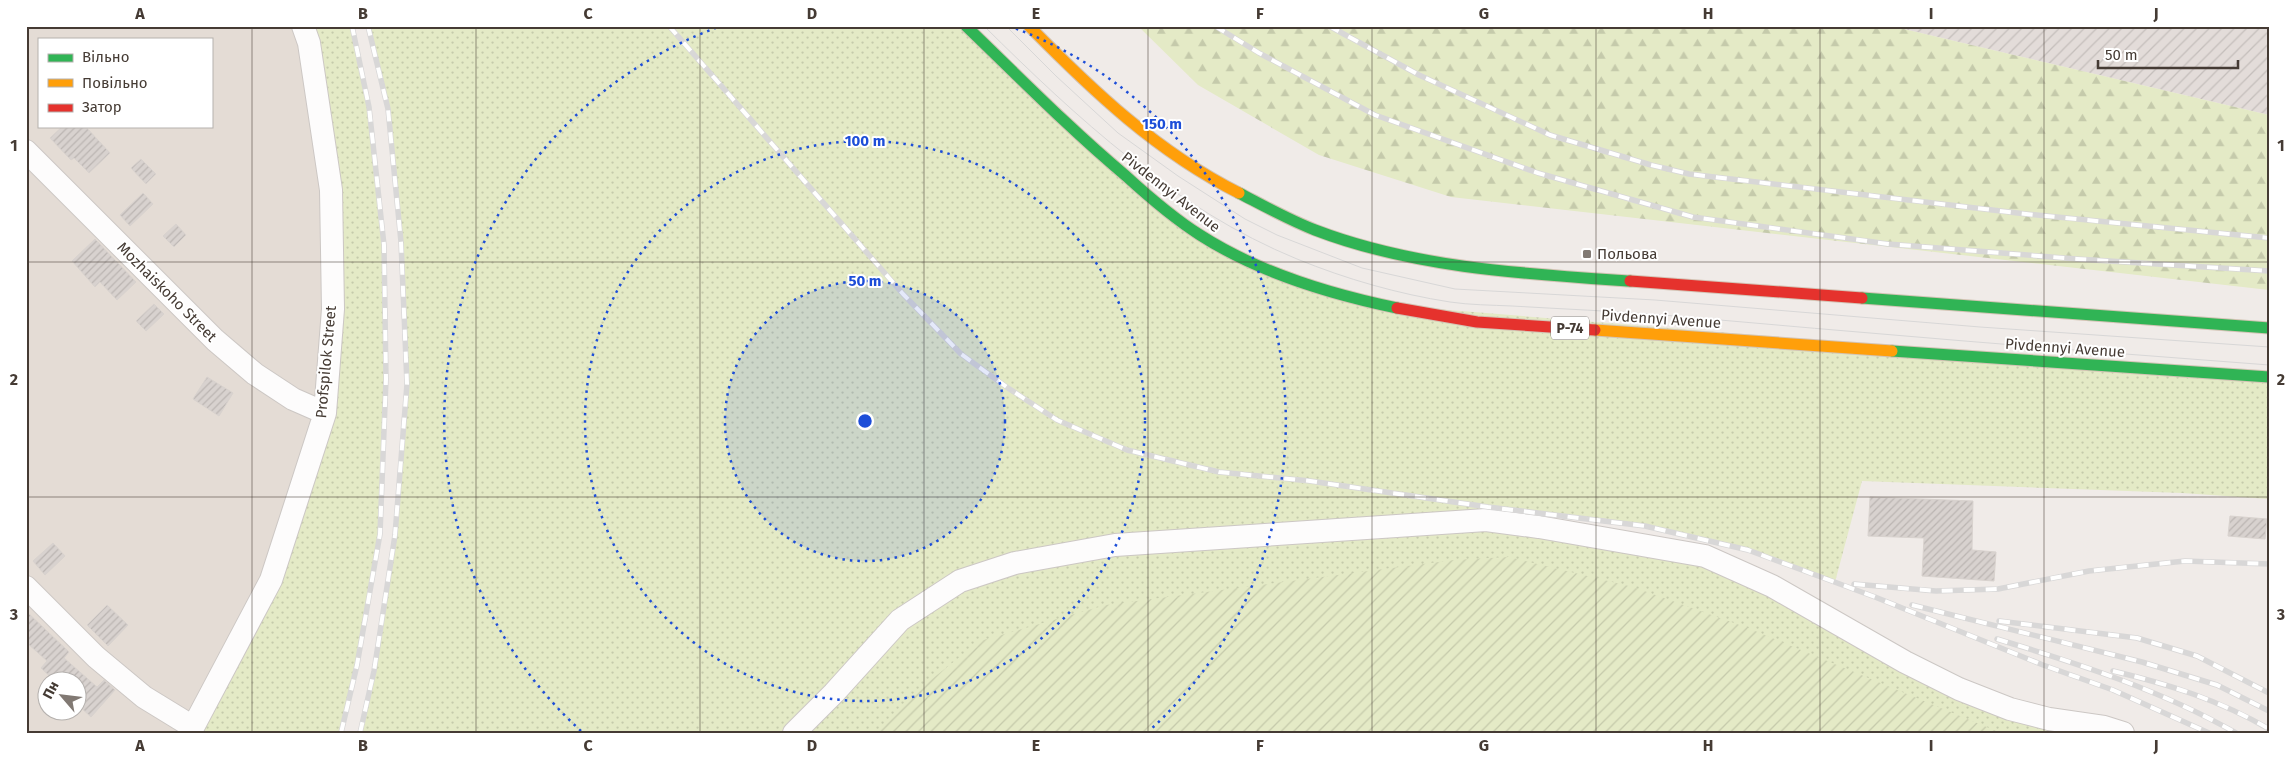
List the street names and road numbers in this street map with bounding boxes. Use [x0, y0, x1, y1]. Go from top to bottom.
street label: Pivdennyi Avenue [1118, 148, 1224, 236]
street label: Mozhaiskoho Street [113, 238, 221, 346]
street label: Profspilok Street [312, 304, 340, 419]
street label: Pivdennyi Avenue [1600, 306, 1722, 332]
road number: Р-74 [1551, 316, 1589, 339]
street label: Pivdennyi Avenue [2004, 335, 2126, 361]

